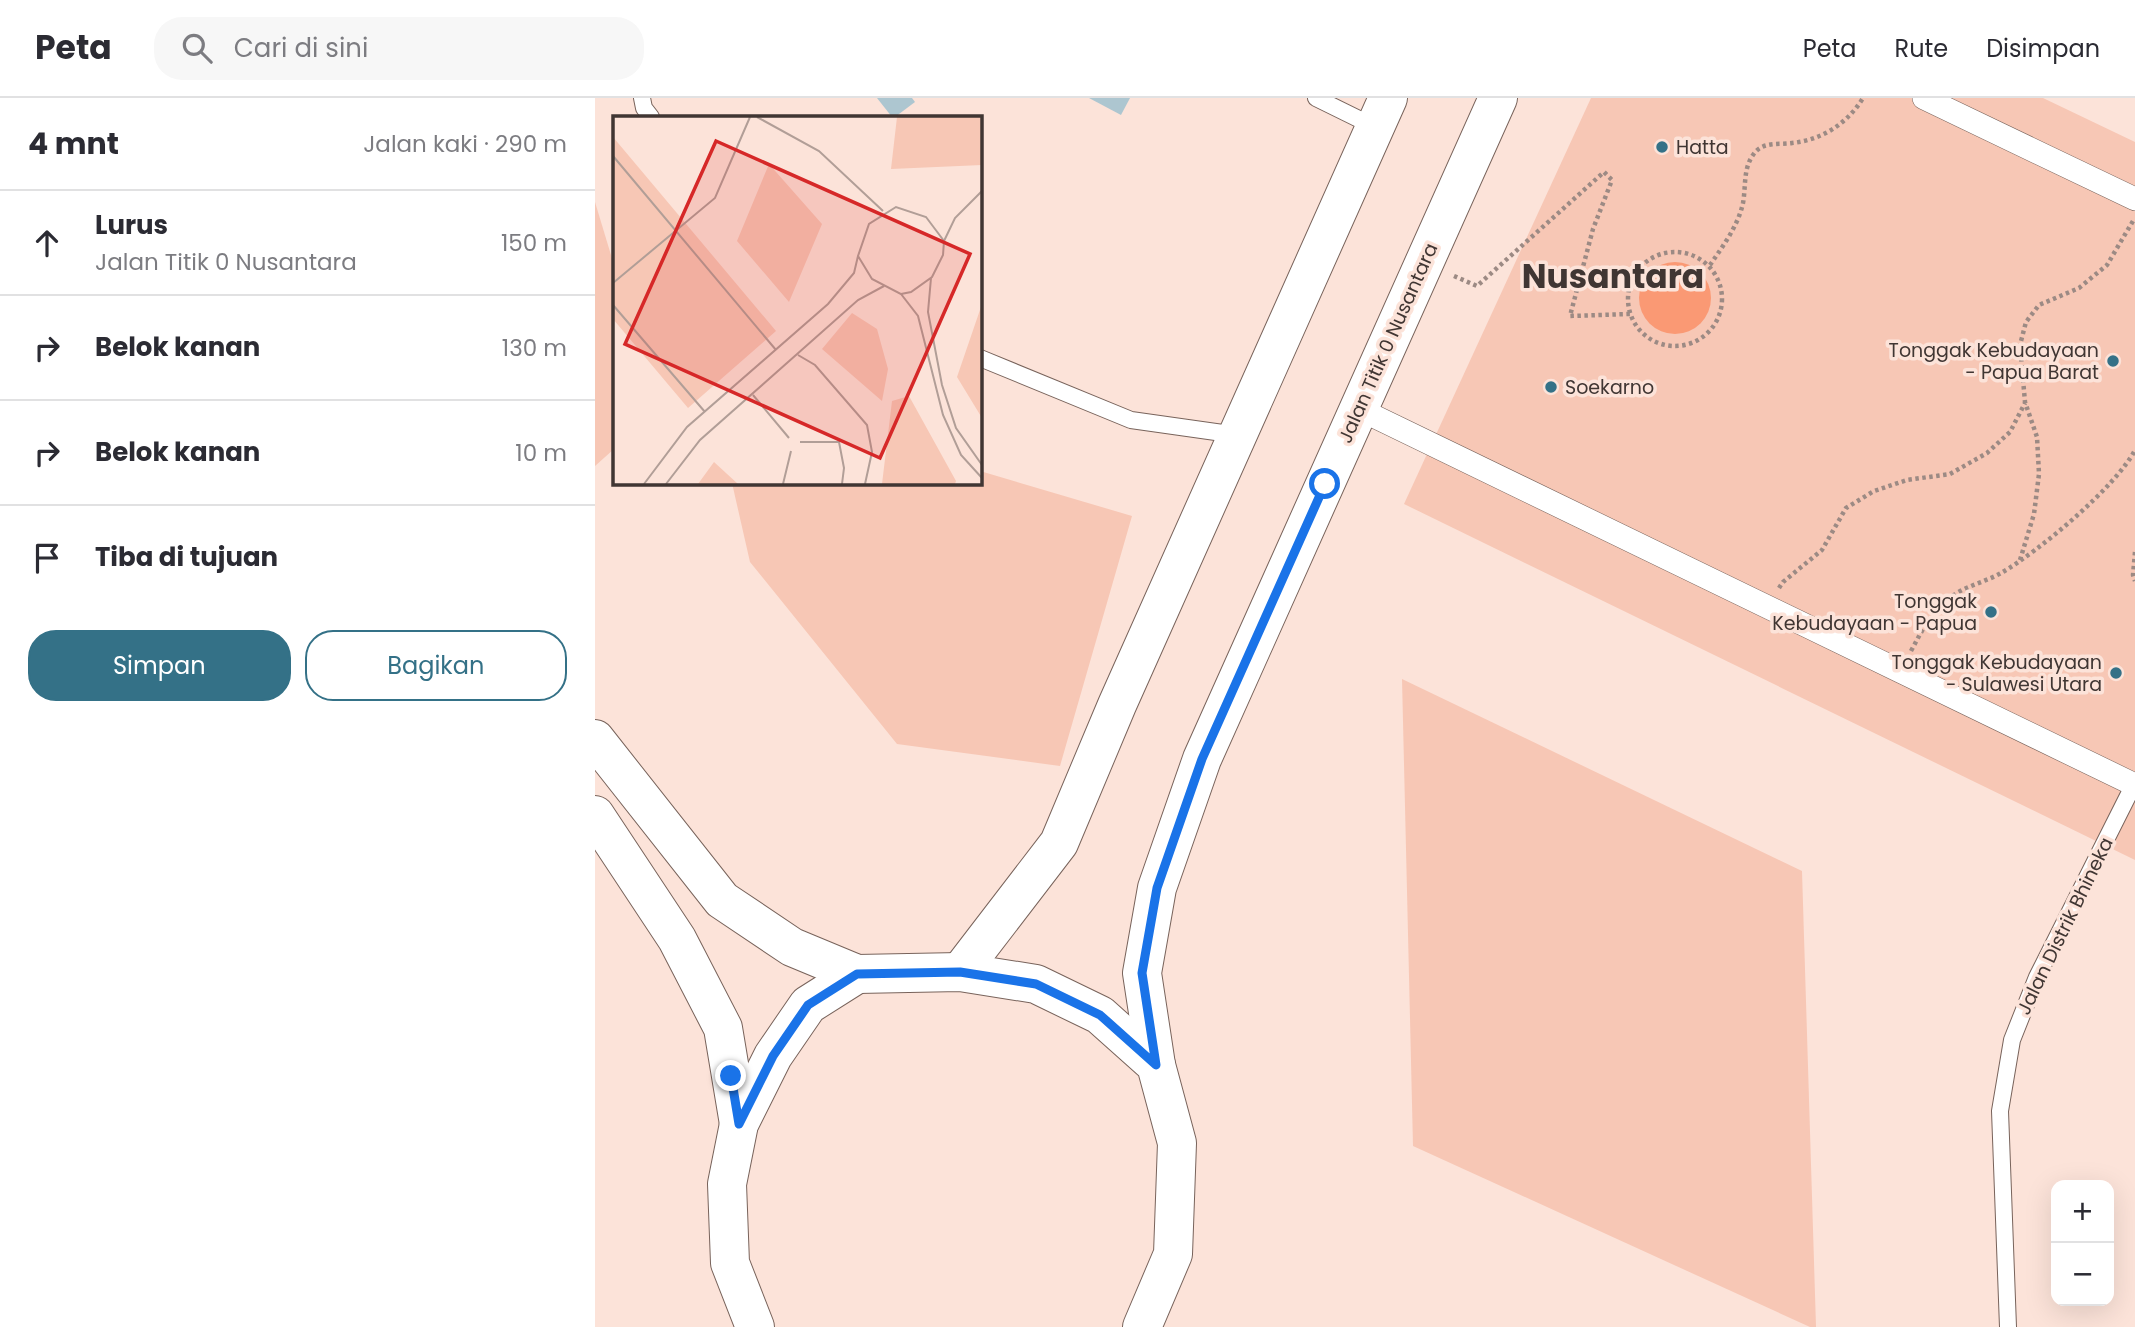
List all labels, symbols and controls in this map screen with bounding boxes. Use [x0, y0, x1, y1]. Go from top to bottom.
search box [154, 17, 644, 80]
text: Peta [35, 24, 112, 71]
icon: search [178, 29, 216, 67]
text: Cari di sini [234, 30, 368, 66]
text: Peta [1803, 32, 1857, 65]
text: Rute [1895, 32, 1948, 65]
text: Disimpan [1986, 32, 2100, 65]
inset map [613, 116, 982, 485]
text: 4 mnt [28, 122, 119, 165]
text: Jalan kaki · 290 m [363, 128, 567, 160]
place label: Hatta [1676, 134, 1729, 161]
marker: Hatta [1654, 139, 1670, 155]
text: Lurus [95, 207, 168, 243]
icon: ahead [28, 224, 66, 262]
text: 150 m [501, 227, 567, 259]
street label: Jalan Titik 0 Nusantara [1332, 239, 1444, 447]
text: Jalan Titik 0 Nusantara [95, 246, 357, 278]
district label: Nusantara [1522, 253, 1704, 300]
icon: right [28, 329, 66, 367]
text: Belok kanan [95, 329, 260, 365]
text: 130 m [502, 332, 567, 364]
place label: Tonggak Kebudayaan - Papua Barat [1889, 337, 2099, 386]
marker: Tonggak Kebudayaan - Papua Barat [2105, 353, 2121, 369]
place label: Soekarno [1565, 374, 1654, 401]
marker: Soekarno [1543, 379, 1559, 395]
icon: right [28, 434, 66, 472]
text: Belok kanan [95, 434, 260, 470]
text: 10 m [515, 437, 567, 469]
route start [1309, 468, 1340, 499]
icon: arrive [28, 539, 66, 577]
text: Tiba di tujuan [95, 539, 278, 575]
place label: Tonggak Kebudayaan - Papua [1772, 588, 1977, 637]
marker: Tonggak Kebudayaan - Papua [1983, 604, 1999, 620]
button: Simpan [28, 630, 291, 701]
button: Bagikan [305, 630, 567, 701]
place label: Tonggak Kebudayaan - Sulawesi Utara [1892, 649, 2102, 698]
marker: Tonggak Kebudayaan - Sulawesi Utara [2108, 665, 2124, 681]
street label: Jalan Distrik Bhineka [2010, 833, 2120, 1019]
route end [715, 1060, 746, 1091]
map controls [2051, 1180, 2114, 1306]
button: + [2051, 1180, 2114, 1243]
button: − [2051, 1243, 2114, 1306]

